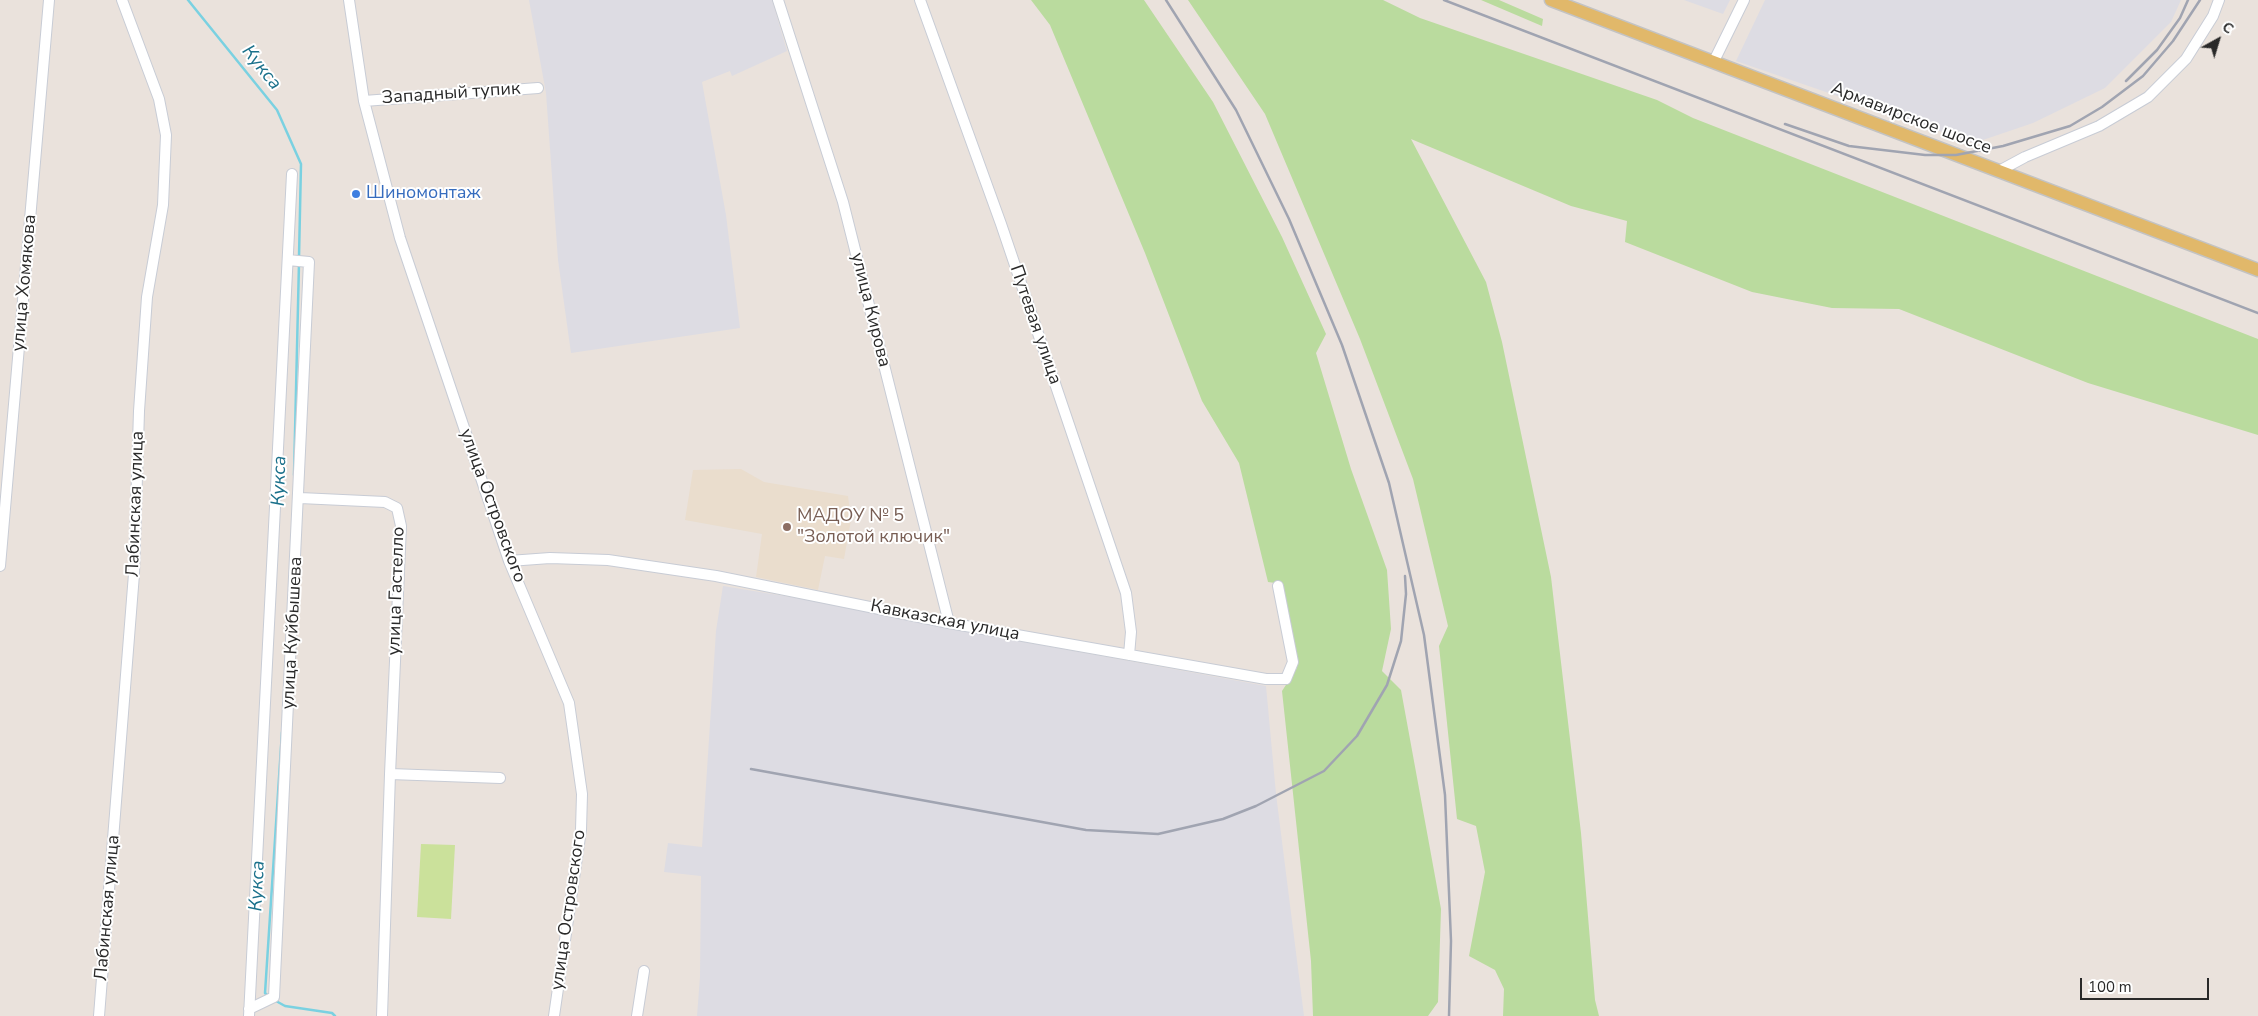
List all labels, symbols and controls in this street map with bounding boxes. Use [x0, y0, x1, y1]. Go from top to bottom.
north arrow [2193, 15, 2243, 65]
text: С [2218, 18, 2237, 38]
water label: Кукса [236, 41, 286, 95]
street label: Западный тупик [381, 78, 521, 110]
street label: Армавирское шоссе [1828, 78, 1994, 160]
place label: Шиномонтаж [366, 183, 481, 205]
marker: Шиномонтаж [350, 188, 362, 200]
street label: улица Хомякова [8, 214, 42, 352]
street label: улица Кирова [845, 250, 895, 370]
street label: Путевая улица [1004, 262, 1066, 388]
street label: улица Островского [454, 426, 530, 586]
street label: Лабинская улица [123, 430, 149, 578]
water label: Кукса [268, 455, 292, 507]
place label: МАДОУ № 5 "Золотой ключик" [797, 506, 950, 548]
marker: МАДОУ № 5 "Золотой ключик" [781, 521, 793, 533]
street label: улица Гастелло [384, 526, 410, 656]
street label: улица Куйбышева [278, 556, 308, 710]
street label: Кавказская улица [869, 596, 1021, 646]
street label: улица Островского [547, 828, 591, 992]
street label: Лабинская улица [91, 834, 125, 982]
water label: Кукса [245, 860, 271, 912]
scale bar [2083, 968, 2212, 1000]
text: 100 m [2088, 977, 2132, 997]

